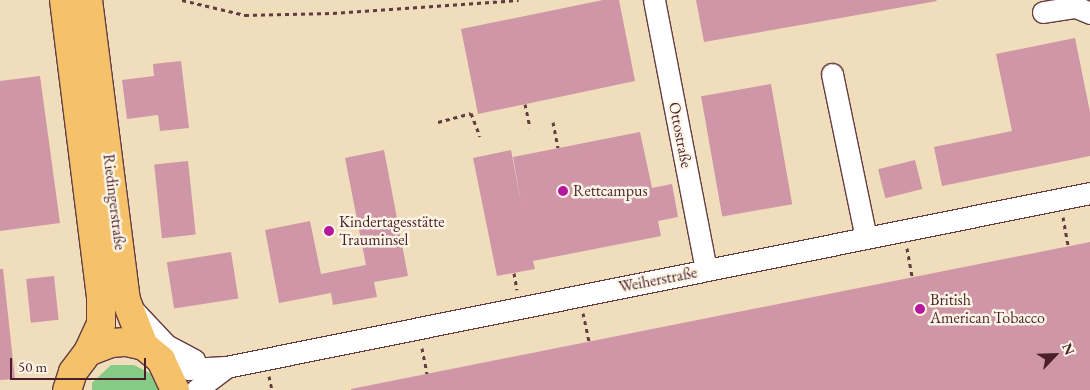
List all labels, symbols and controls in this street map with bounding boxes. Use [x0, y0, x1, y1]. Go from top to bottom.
street label: Ottostraße [664, 101, 696, 169]
street label: Riedingerstraße [99, 153, 129, 251]
place label: Rettcampus [573, 181, 648, 201]
marker: Rettcampus [557, 185, 569, 197]
place label: Kindertagesstätte Trauminsel [339, 212, 445, 250]
marker: Kindertagesstätte Trauminsel [323, 225, 335, 237]
street label: Weiherstraße [617, 263, 699, 297]
place label: British American Tobacco [930, 290, 1045, 328]
marker: British American Tobacco [914, 303, 926, 315]
north arrow [1030, 330, 1080, 380]
text: N [1058, 340, 1079, 358]
scale bar [12, 348, 149, 380]
text: 50 m [18, 357, 47, 376]

